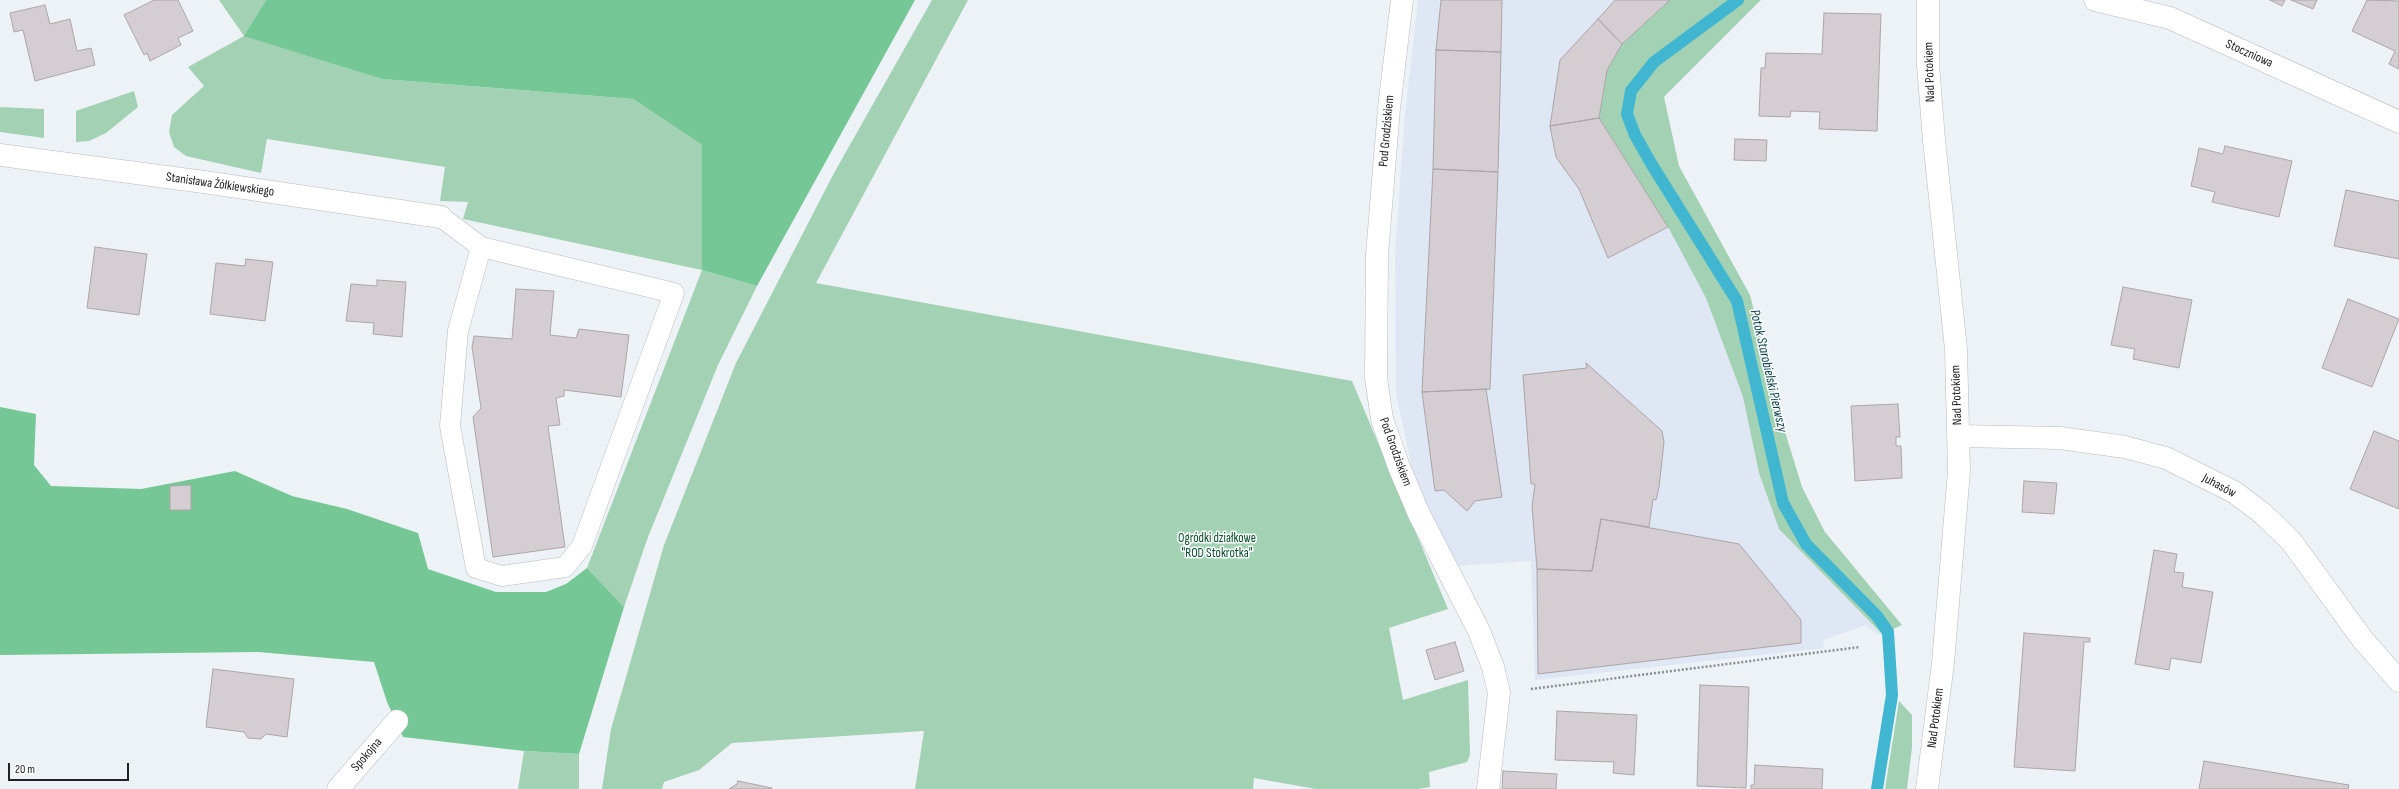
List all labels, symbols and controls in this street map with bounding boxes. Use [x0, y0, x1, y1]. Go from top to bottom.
street label: Stoczniowa [2223, 37, 2275, 71]
street label: Nad Potokiem [1921, 42, 1939, 102]
street label: Pod Grodziskiem [1376, 94, 1398, 168]
street label: Stanisława Żółkiewskiego [165, 170, 275, 200]
water label: Potok Starobielski Pierwszy [1746, 308, 1790, 434]
street label: Nad Potokiem [1948, 365, 1966, 425]
street label: Pod Grodziskiem [1375, 416, 1415, 488]
street label: Juhasów [2199, 471, 2239, 501]
park label: Ogródki działkowe "ROD Stokrotka" [1178, 531, 1256, 562]
street label: Nad Potokiem [1925, 687, 1947, 749]
street label: Spokojna [348, 735, 386, 775]
scale bar [10, 755, 131, 781]
text: 20 m [15, 762, 35, 777]

